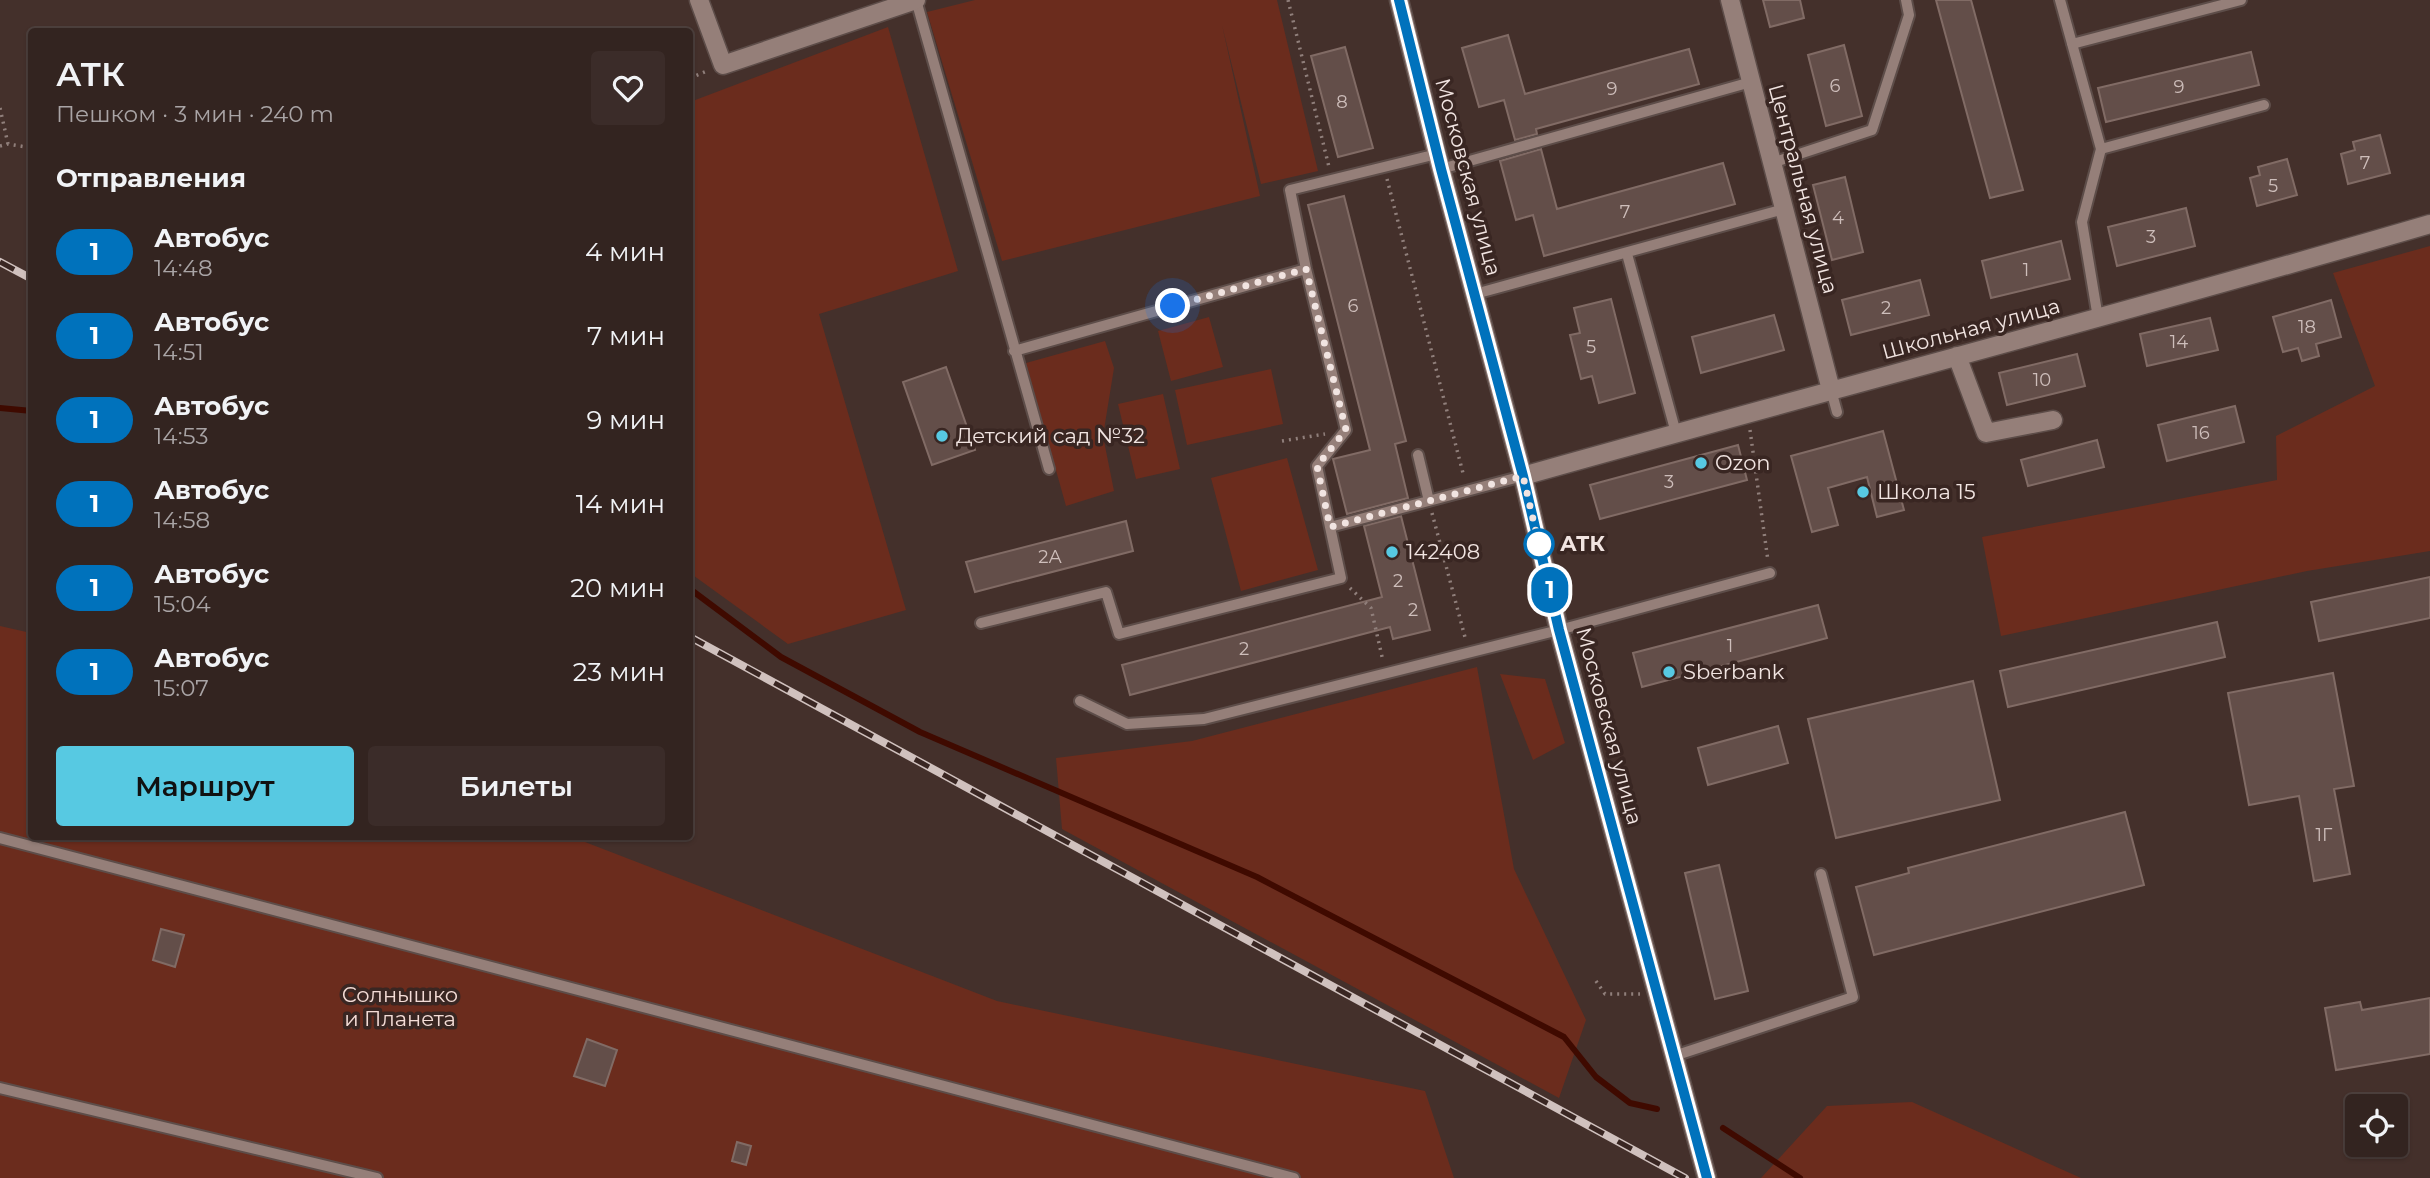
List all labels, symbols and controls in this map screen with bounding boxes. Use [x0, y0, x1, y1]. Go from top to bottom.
button: heart [591, 51, 665, 125]
text: АТК [56, 54, 125, 94]
street label: Московская улица [1430, 75, 1507, 278]
house number: 6 [1830, 75, 1841, 97]
house number: 9 [2174, 76, 2185, 98]
house number: 9 [1607, 78, 1618, 100]
street label: Центральная улица [1763, 81, 1844, 296]
house number: 8 [1336, 91, 1348, 113]
text: Пешком · 3 мин · 240 m [56, 100, 334, 128]
house number: 7 [2360, 152, 2370, 174]
text: Отправления [56, 162, 246, 194]
house number: 5 [2268, 175, 2278, 197]
house number: 7 [1620, 201, 1630, 223]
house number: 4 [1832, 207, 1844, 229]
text: Автобус [154, 222, 269, 254]
house number: 3 [2146, 226, 2156, 248]
text: 4 мин [585, 236, 665, 268]
text: 1 [90, 237, 99, 266]
text: 14:48 [154, 254, 213, 282]
house number: 1 [2023, 259, 2029, 281]
your location [1155, 288, 1190, 323]
street label: Школьная улица [1879, 293, 2063, 364]
house number: 6 [1348, 295, 1359, 317]
house number: 2 [1881, 297, 1891, 319]
text: Автобус [154, 306, 269, 338]
house number: 18 [2298, 316, 2316, 338]
text: 7 мин [587, 320, 665, 352]
text: 1 [90, 321, 99, 350]
house number: 14 [2170, 331, 2188, 353]
house number: 5 [1586, 336, 1596, 358]
text: 14:51 [154, 338, 204, 366]
house number: 10 [2033, 369, 2051, 391]
text: Автобус [154, 390, 269, 422]
text: 9 мин [586, 404, 665, 436]
text: 1 [90, 405, 99, 434]
text: 14:53 [154, 422, 208, 450]
house number: 16 [2192, 422, 2210, 444]
place label: Детский сад №32 [956, 423, 1145, 448]
marker: Детский сад №32 [934, 428, 950, 444]
place label: Ozon [1715, 450, 1771, 475]
marker: Ozon [1693, 455, 1709, 471]
house number: 3 [1664, 471, 1674, 493]
text: Автобус [154, 474, 269, 506]
place label: Школа 15 [1877, 479, 1976, 504]
marker: Школа 15 [1855, 484, 1871, 500]
text: 14 мин [576, 488, 665, 520]
text: 1 [90, 489, 99, 518]
text: 14:58 [154, 506, 210, 534]
marker: АТК [1524, 529, 1554, 559]
place label: АТК [1560, 531, 1605, 556]
place label: 142408 [1406, 539, 1480, 564]
marker: 142408 [1384, 544, 1400, 560]
house number: 2А [1038, 546, 1062, 568]
text: Автобус [154, 558, 269, 590]
line badge: 1 [1527, 567, 1573, 613]
house number: 2 [1393, 570, 1403, 592]
text: 20 мин [570, 572, 665, 604]
text: 1 [90, 573, 99, 602]
text: 1 [1545, 575, 1555, 604]
text: 15:04 [154, 590, 211, 618]
house number: 2 [1408, 599, 1418, 621]
street label: Московская улица [1571, 624, 1648, 827]
house number: 1 [1727, 635, 1733, 657]
house number: 2 [1239, 638, 1249, 660]
text: Автобус [154, 642, 269, 674]
text: 23 мин [573, 656, 665, 688]
text: 1 [90, 657, 99, 686]
place label: Sberbank [1683, 659, 1785, 684]
marker: Sberbank [1661, 664, 1677, 680]
text: 15:07 [154, 674, 209, 702]
button: Маршрут [56, 746, 354, 826]
button: Билеты [368, 746, 665, 826]
house number: 1Г [2316, 824, 2333, 846]
park label: Солнышко и Планета [342, 982, 458, 1031]
map controls [2345, 1094, 2408, 1157]
button: locate [2345, 1094, 2408, 1157]

